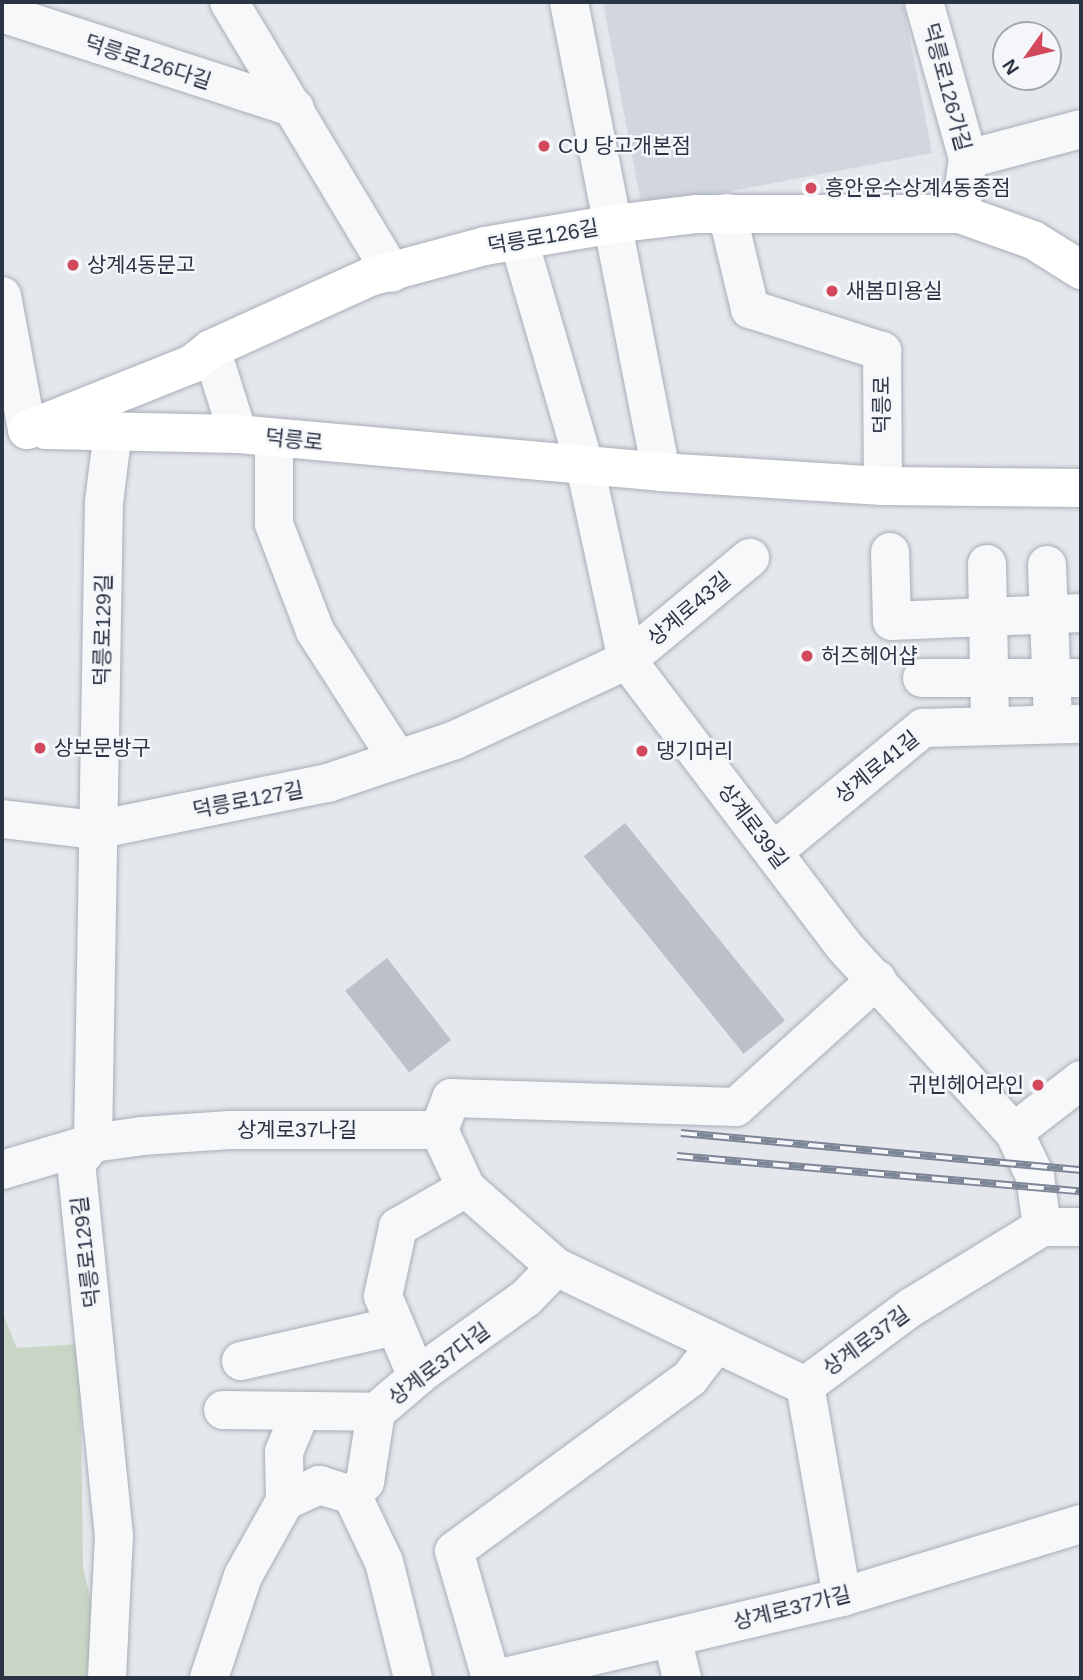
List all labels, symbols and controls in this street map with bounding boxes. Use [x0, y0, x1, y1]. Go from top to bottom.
street label: 덕릉로126가길 [918, 20, 976, 154]
north arrow [992, 21, 1062, 91]
street label: 덕릉로126다길 [82, 30, 214, 94]
text: N [998, 55, 1023, 78]
place label: CU 당고개본점 [558, 133, 691, 159]
marker: CU 당고개본점 [536, 138, 552, 154]
place label: 흥안운수상계4동종점 [825, 175, 1011, 201]
marker: 흥안운수상계4동종점 [803, 180, 819, 196]
street label: 덕릉로126길 [486, 215, 600, 259]
place label: 상계4동문고 [87, 252, 195, 278]
marker: 상계4동문고 [65, 257, 81, 273]
place label: 새봄미용실 [846, 278, 943, 304]
marker: 새봄미용실 [824, 283, 840, 299]
street label: 덕릉로 [869, 376, 895, 434]
street label: 덕릉로 [264, 424, 324, 456]
street label: 상계로43길 [642, 567, 736, 651]
street label: 덕릉로129길 [89, 574, 117, 686]
place label: 허즈헤어샵 [821, 643, 918, 669]
marker: 허즈헤어샵 [799, 648, 815, 664]
street label: 상계로41길 [830, 726, 924, 808]
place label: 상보문방구 [54, 735, 151, 761]
place label: 댕기머리 [656, 738, 733, 764]
marker: 상보문방구 [32, 740, 48, 756]
marker: 댕기머리 [634, 743, 650, 759]
street label: 덕릉로127길 [190, 777, 306, 823]
street label: 상계로39길 [713, 778, 793, 874]
place label: 귀빈헤어라인 [908, 1072, 1024, 1098]
marker: 귀빈헤어라인 [1030, 1077, 1046, 1093]
street label: 상계로37나길 [237, 1117, 357, 1143]
street label: 덕릉로129길 [67, 1195, 105, 1309]
street label: 상계로37길 [818, 1301, 914, 1381]
street label: 상계로37다길 [384, 1318, 494, 1410]
street label: 상계로37가길 [731, 1581, 853, 1635]

